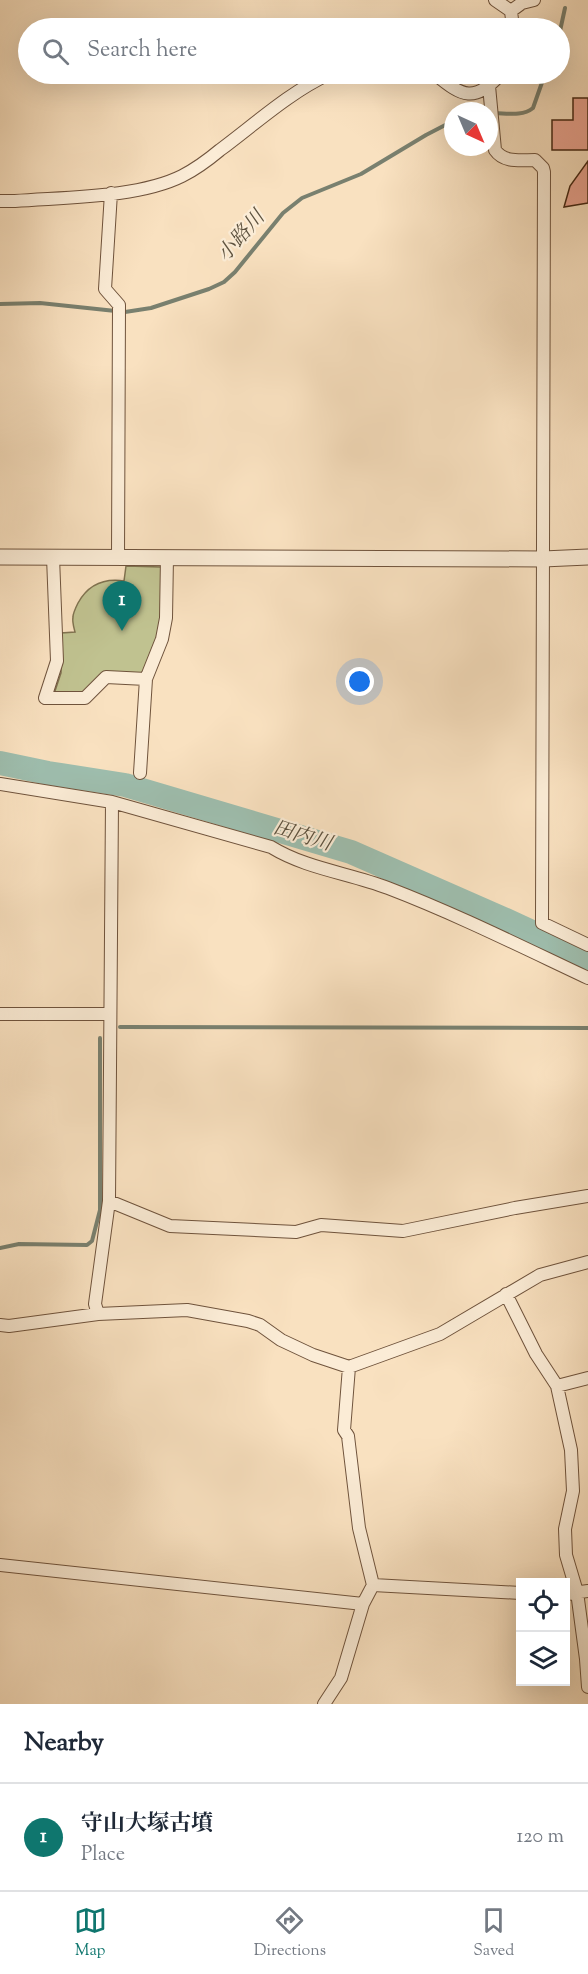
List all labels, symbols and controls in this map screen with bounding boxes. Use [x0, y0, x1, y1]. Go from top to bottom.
search box [18, 18, 570, 84]
icon: search [39, 35, 72, 68]
text: Search here [87, 35, 197, 67]
north arrow [444, 102, 498, 156]
water label: 小路川 [211, 203, 274, 269]
pin: 1 [102, 582, 142, 631]
your location [345, 667, 374, 696]
water label: 田内川 [269, 814, 337, 860]
map controls [516, 1578, 570, 1686]
button: locate [516, 1578, 570, 1632]
button: layers [516, 1632, 570, 1686]
text: Nearby [24, 1725, 104, 1762]
text: 守山大塚古墳 [81, 1809, 213, 1841]
text: 1 [40, 1823, 47, 1852]
text: 120 m [516, 1823, 564, 1852]
text: Place [81, 1841, 125, 1870]
tab: Map [74, 1904, 107, 1963]
tab: Directions [254, 1904, 326, 1963]
tab: Saved [473, 1904, 514, 1963]

